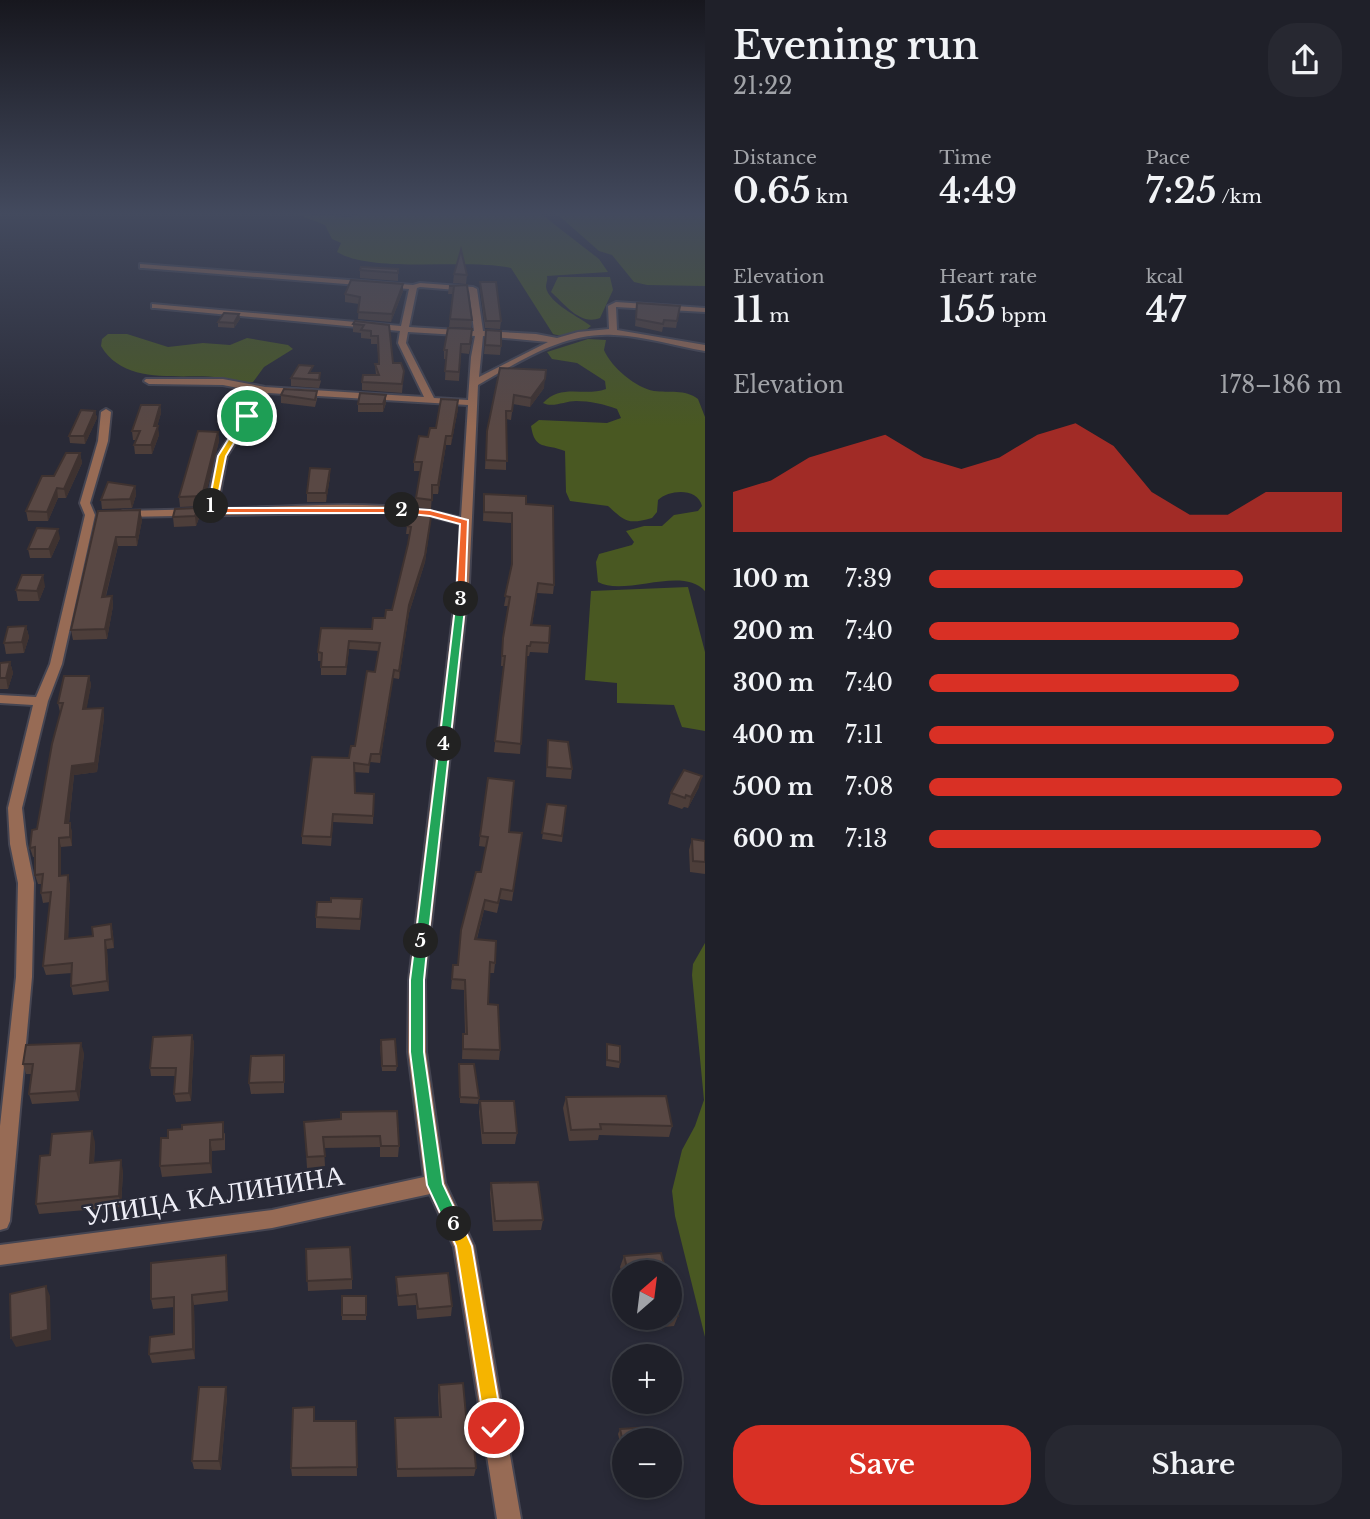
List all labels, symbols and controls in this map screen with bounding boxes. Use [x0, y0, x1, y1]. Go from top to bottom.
text: Evening run [733, 22, 979, 69]
button: share [1268, 23, 1342, 97]
text: 21:22 [733, 72, 792, 100]
text: Distance [733, 146, 817, 169]
text: Time [939, 146, 992, 169]
text: Pace [1146, 146, 1190, 169]
text: 0.65 [733, 169, 811, 212]
text: 4:49 [939, 169, 1017, 212]
text: 7:25 [1146, 169, 1216, 212]
text: km [811, 185, 848, 208]
text: /km [1216, 185, 1262, 208]
text: Elevation [733, 265, 825, 288]
text: Heart rate [939, 265, 1037, 288]
text: kcal [1146, 265, 1184, 288]
text: 11 [733, 288, 764, 331]
text: 155 [939, 288, 996, 331]
text: 47 [1146, 288, 1186, 331]
text: m [764, 304, 790, 327]
text: bpm [996, 304, 1047, 327]
text: Elevation [733, 371, 844, 399]
text: 178–186 m [1219, 371, 1342, 399]
pin [217, 386, 277, 446]
icon: arrive [228, 397, 266, 435]
pin: 1 [194, 489, 228, 524]
pin: 2 [384, 492, 420, 528]
text: 1 [206, 494, 215, 517]
text: 2 [395, 498, 408, 521]
text: 100 m [733, 565, 809, 593]
text: 7:39 [845, 565, 892, 593]
pin: 3 [444, 582, 478, 616]
text: 3 [454, 587, 467, 610]
text: 200 m [733, 617, 814, 645]
text: 7:40 [845, 617, 893, 645]
text: 300 m [733, 669, 814, 697]
text: 7:40 [845, 669, 893, 697]
text: 400 m [733, 721, 815, 749]
text: 7:11 [845, 721, 884, 749]
pin: 4 [426, 726, 462, 762]
text: 4 [437, 732, 450, 755]
text: 500 m [733, 773, 813, 801]
text: 7:08 [845, 773, 893, 801]
text: 600 m [733, 825, 815, 853]
text: 7:13 [845, 825, 888, 853]
pin: 5 [404, 923, 438, 958]
text: 5 [415, 929, 426, 952]
street label: УЛИЦА КАЛИНИНА [81, 1157, 348, 1233]
pin: 6 [436, 1206, 472, 1242]
text: 6 [447, 1212, 460, 1235]
north arrow [612, 1260, 682, 1330]
map controls [612, 1260, 682, 1498]
button: + [612, 1344, 682, 1414]
pin [464, 1398, 524, 1458]
icon: check [475, 1409, 513, 1447]
button: Save [733, 1425, 1031, 1505]
button: Share [1045, 1425, 1342, 1505]
button: − [612, 1428, 682, 1498]

